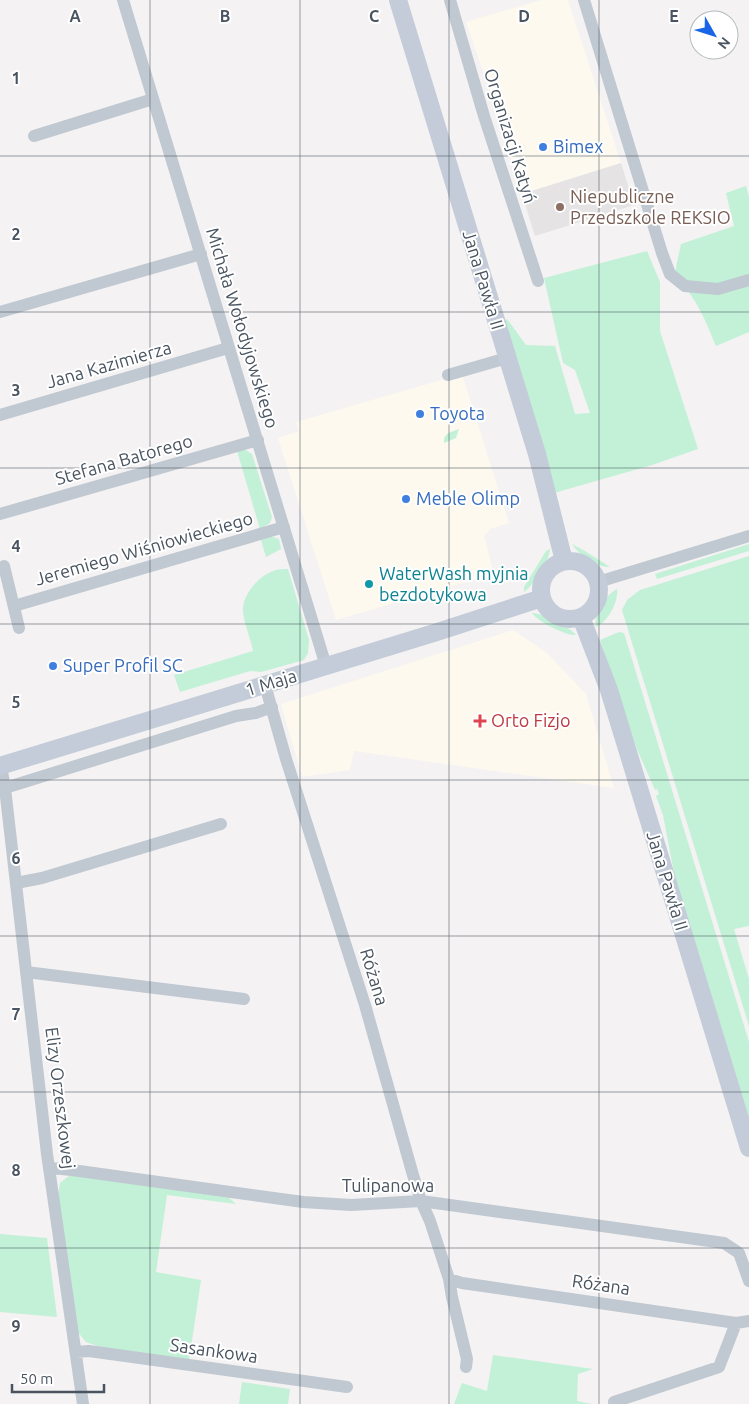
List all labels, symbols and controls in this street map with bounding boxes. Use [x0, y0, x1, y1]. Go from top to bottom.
text: A [69, 7, 81, 25]
text: B [220, 7, 230, 25]
text: C [369, 7, 379, 25]
text: D [518, 7, 530, 25]
text: E [669, 7, 679, 25]
north arrow [689, 10, 739, 60]
text: N [715, 34, 734, 52]
street label: Organizacji Katyń [481, 66, 541, 206]
text: 1 [11, 69, 21, 87]
place label: Bimex [553, 136, 603, 156]
marker: Bimex [537, 141, 549, 153]
place label: Niepubliczne Przedszkole REKSIO [570, 186, 731, 227]
marker: Niepubliczne Przedszkole REKSIO [554, 201, 566, 213]
text: 2 [11, 225, 21, 243]
street label: Michała Wołodyjowskiego [203, 225, 283, 430]
street label: Jana Pawła II [459, 228, 509, 332]
street label: Jana Kazimierza [44, 337, 173, 391]
text: 3 [11, 381, 21, 399]
place label: Toyota [430, 403, 485, 423]
marker: Toyota [414, 408, 426, 420]
street label: Stefana Batorego [53, 430, 195, 488]
place label: Meble Olimp [416, 488, 520, 508]
marker: Meble Olimp [400, 493, 412, 505]
street label: Jeremiego Wiśniowieckiego [33, 507, 255, 589]
text: 4 [11, 537, 21, 555]
place label: WaterWash myjnia bezdotykowa [379, 563, 529, 604]
marker: WaterWash myjnia bezdotykowa [363, 578, 375, 590]
place label: Super Profil SC [63, 655, 183, 675]
marker: Super Profil SC [47, 660, 59, 672]
street label: 1 Maja [243, 665, 299, 699]
text: 5 [11, 693, 21, 711]
place label: Orto Fizjo [491, 710, 571, 730]
marker: Orto Fizjo [473, 714, 487, 728]
street label: Jana Pawła II [643, 829, 693, 933]
text: 6 [11, 849, 21, 867]
street label: Różana [357, 946, 393, 1008]
text: 7 [11, 1005, 21, 1023]
street label: Elizy Orzeszkowej [42, 1026, 80, 1170]
text: 8 [11, 1161, 21, 1179]
street label: Tulipanowa [342, 1175, 434, 1195]
street label: Różana [571, 1270, 632, 1298]
text: 9 [11, 1317, 21, 1335]
street label: Sasankowa [169, 1334, 259, 1366]
scale bar [12, 1362, 105, 1394]
text: 50 m [20, 1370, 53, 1387]

